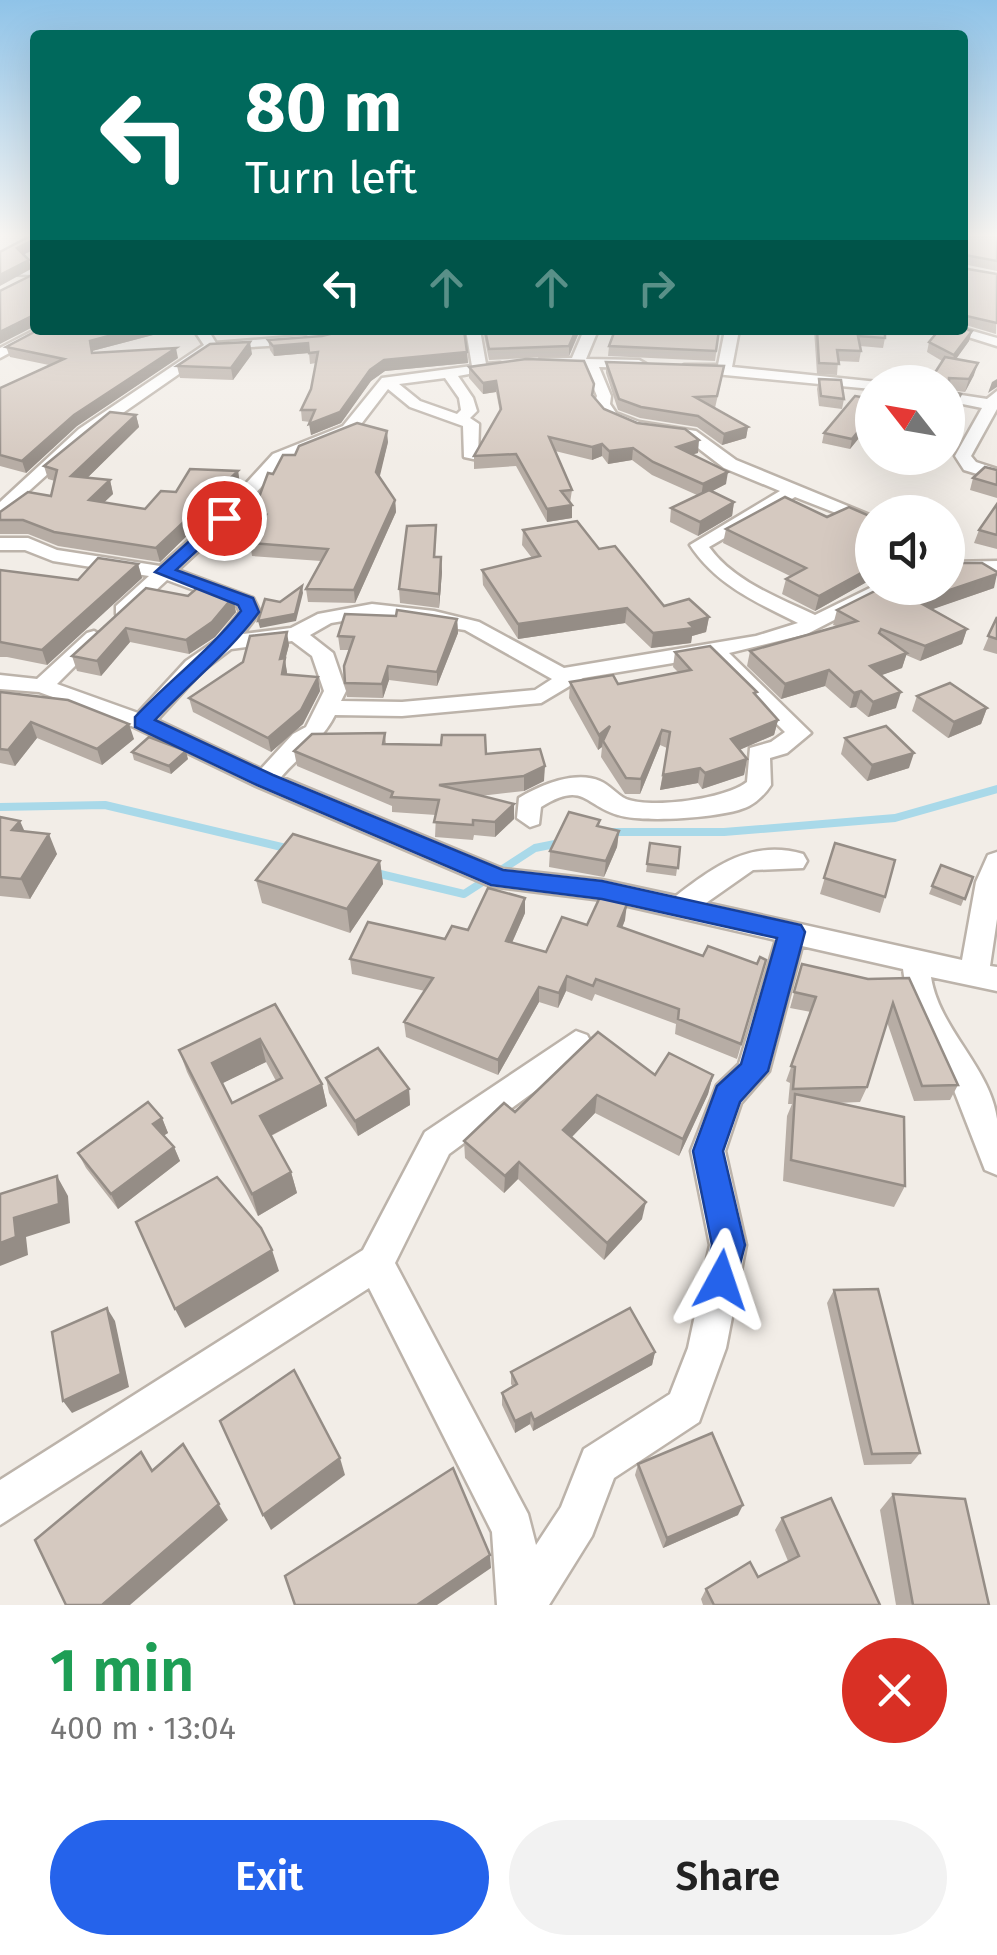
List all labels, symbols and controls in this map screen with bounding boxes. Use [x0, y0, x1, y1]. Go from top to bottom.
text: 80 m [245, 66, 402, 150]
icon: left [80, 70, 210, 200]
text: Turn left [245, 151, 417, 205]
icon: left [314, 260, 369, 315]
icon: ahead [419, 260, 474, 315]
icon: ahead [524, 260, 579, 315]
icon: right [629, 260, 684, 315]
north arrow [855, 365, 965, 475]
map controls [855, 365, 965, 605]
pin [182, 476, 267, 561]
icon: arrive [197, 491, 252, 546]
button: sound [855, 495, 965, 605]
position arrow [669, 1228, 773, 1332]
text: 1 min [50, 1635, 195, 1707]
button: close [842, 1638, 947, 1743]
text: 400 m · 13:04 [50, 1709, 236, 1747]
button: Exit [50, 1820, 489, 1935]
button: Share [509, 1820, 947, 1935]

